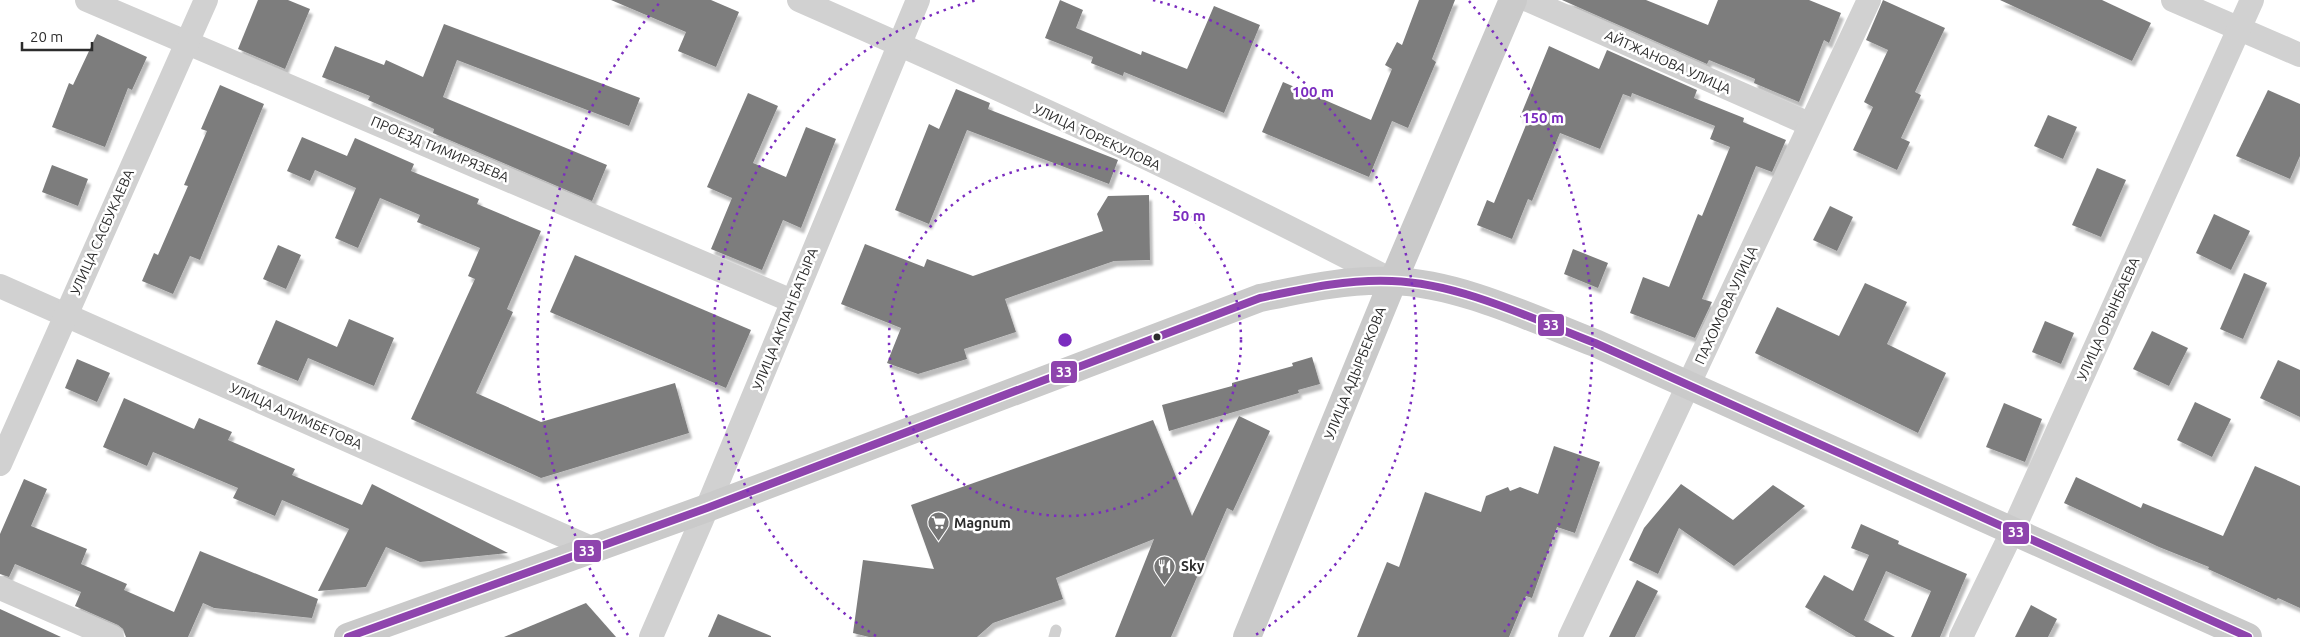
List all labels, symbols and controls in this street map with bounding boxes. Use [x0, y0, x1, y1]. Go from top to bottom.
scale bar [22, 20, 92, 52]
street label: АЙТЖАНОВА УЛИЦА [1602, 26, 1734, 97]
text: 20 m [30, 28, 63, 45]
text: 100 m [1292, 83, 1334, 100]
street label: УЛИЦА ТОРЕКУЛОВА [1031, 100, 1163, 174]
text: 150 m [1522, 109, 1564, 126]
street label: ПРОЕЗД ТИМИРЯЗЕВА [369, 113, 511, 185]
street label: УЛИЦА САСБУКАЕВА [67, 167, 137, 297]
text: 50 m [1172, 207, 1206, 224]
street label: ПАХОМОВА УЛИЦА [1692, 243, 1760, 367]
street label: УЛИЦА АКПАН БАТЫРА [749, 245, 821, 393]
street label: УЛИЦА ОРЫНБАЕВА [2074, 255, 2142, 383]
street label: УЛИЦА АДЫРБЕКОВА [1321, 304, 1389, 442]
line badge: 33 [1537, 313, 1565, 337]
text: 33 [1543, 317, 1559, 333]
centre of rings [1056, 331, 1074, 349]
unlabelled marker [1152, 332, 1162, 342]
line badge: 33 [1050, 360, 1078, 384]
text: 33 [1056, 364, 1072, 380]
street label: УЛИЦА АЛИМБЕТОВА [227, 380, 365, 452]
supermarket icon: Magnum [926, 511, 950, 542]
place label: Magnum [954, 515, 1011, 531]
line badge: 33 [2002, 521, 2030, 545]
text: 33 [2008, 524, 2024, 540]
line badge: 33 [573, 539, 602, 563]
text: 33 [579, 543, 595, 559]
restaurant icon: Sky [1153, 554, 1177, 585]
place label: Sky [1181, 558, 1205, 574]

